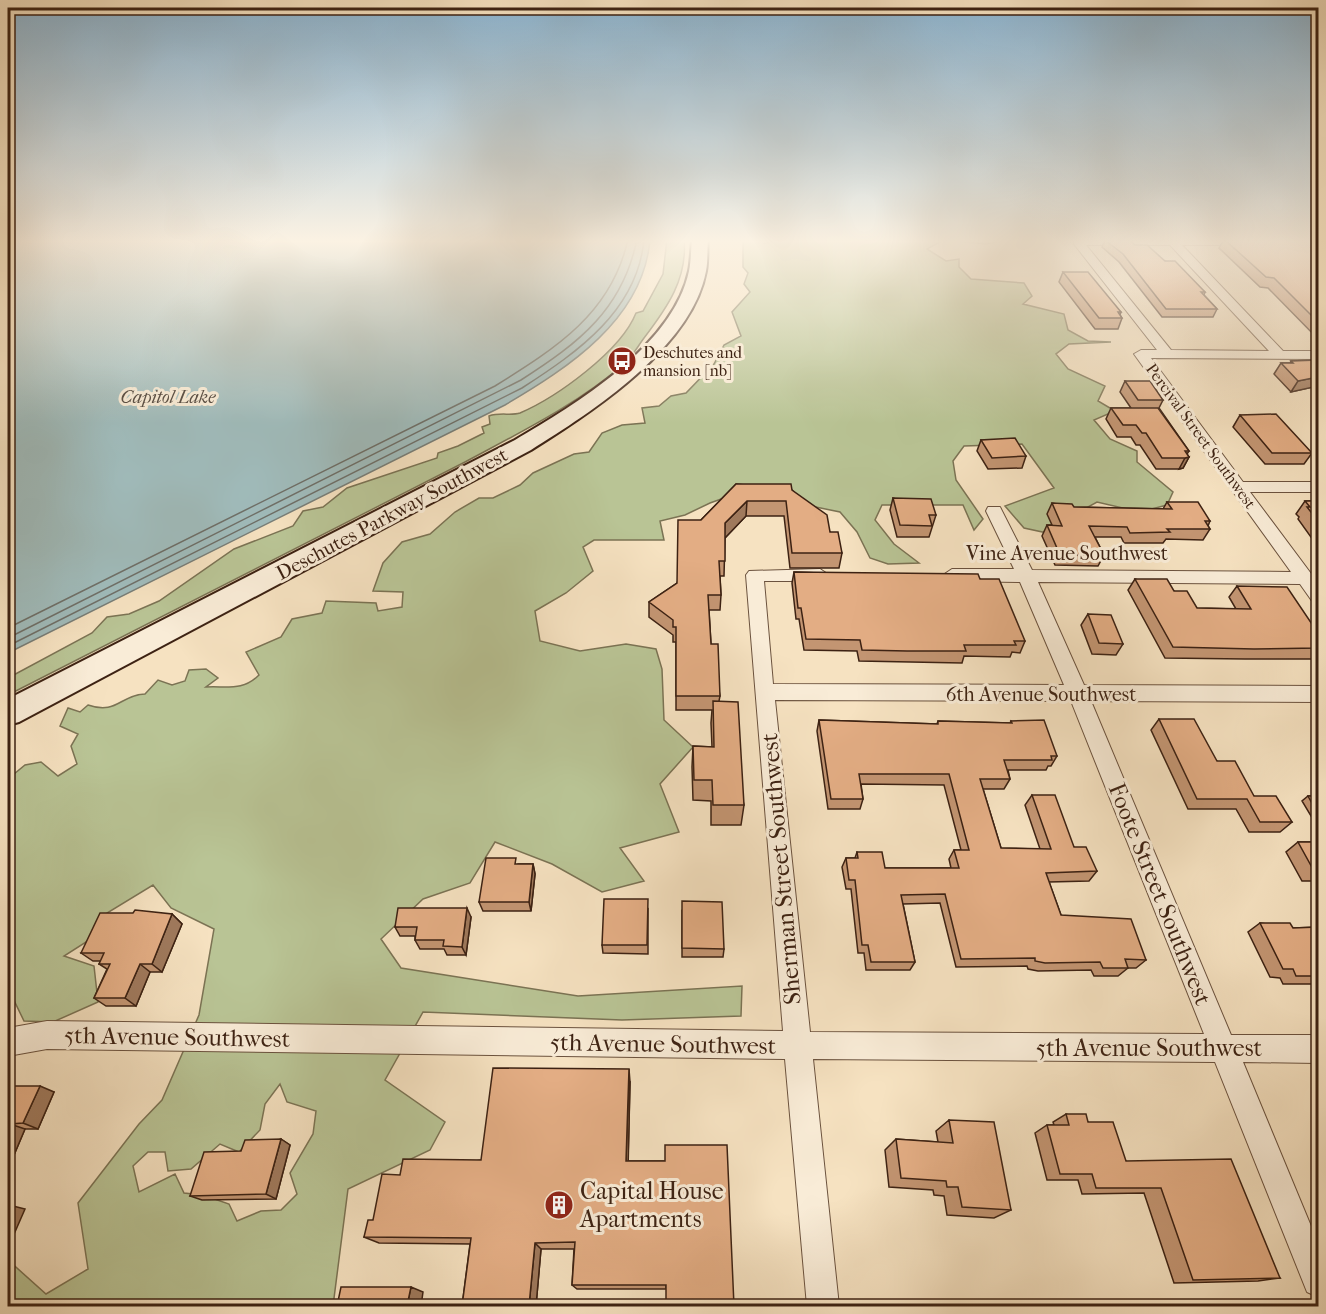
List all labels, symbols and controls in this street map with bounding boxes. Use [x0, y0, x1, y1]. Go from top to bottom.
place label: Deschutes and mansion [nb] [643, 343, 742, 380]
bus stop icon: Deschutes and mansion [nb] [606, 345, 638, 377]
street label: Percival Street Southwest [1142, 360, 1260, 513]
water label: Capitol Lake [120, 387, 216, 408]
street label: Deschutes Parkway Southwest [272, 443, 512, 585]
street label: Vine Avenue Southwest [965, 542, 1168, 565]
street label: 6th Avenue Southwest [946, 683, 1136, 706]
street label: Sherman Street Southwest [755, 732, 807, 1006]
street label: Foote Street Southwest [1103, 779, 1218, 1010]
street label: 5th Avenue Southwest [64, 1021, 291, 1053]
street label: 5th Avenue Southwest [550, 1028, 777, 1060]
street label: 5th Avenue Southwest [1036, 1034, 1263, 1062]
place label: Capital House Apartments [579, 1177, 724, 1233]
building icon: Capital House Apartments [543, 1189, 575, 1221]

